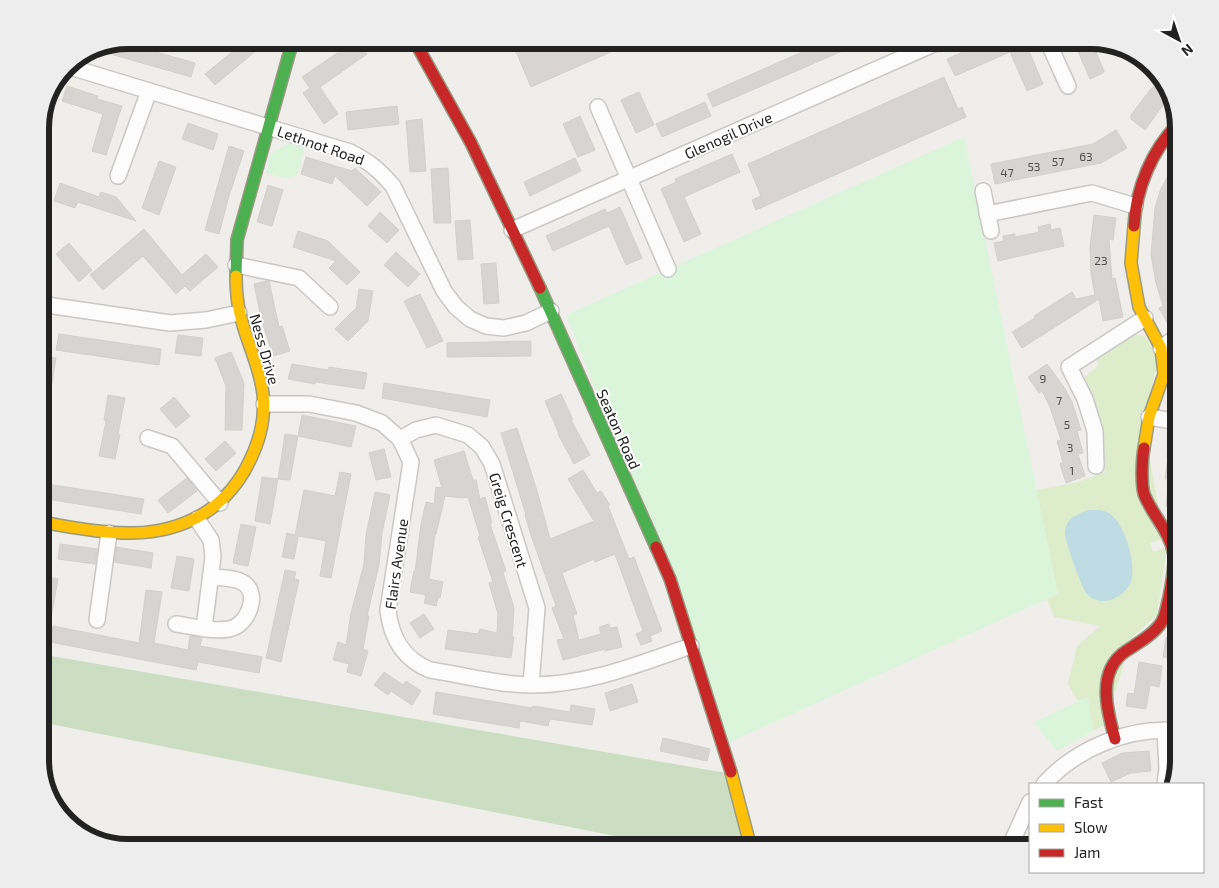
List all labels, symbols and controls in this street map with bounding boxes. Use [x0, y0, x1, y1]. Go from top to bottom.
north arrow [1154, 15, 1204, 65]
text: N [1178, 41, 1197, 60]
street label: Glenogil Drive [681, 108, 775, 162]
street label: Lethnot Road [275, 122, 367, 168]
house number: 63 [1079, 149, 1093, 163]
house number: 57 [1052, 154, 1064, 168]
house number: 53 [1027, 159, 1041, 173]
house number: 47 [1000, 165, 1014, 179]
house number: 23 [1094, 253, 1108, 267]
street label: Ness Drive [246, 312, 284, 386]
house number: 9 [1040, 371, 1047, 385]
street label: Seaton Road [593, 386, 645, 472]
house number: 7 [1056, 393, 1062, 407]
house number: 5 [1064, 417, 1070, 431]
house number: 3 [1067, 440, 1073, 454]
house number: 1 [1070, 463, 1074, 477]
street label: Greig Crescent [486, 470, 532, 570]
street label: Flairs Avenue [381, 517, 411, 611]
legend [1029, 783, 1204, 873]
text: Fast [1074, 793, 1104, 811]
text: Slow [1074, 818, 1108, 836]
text: Jam [1074, 843, 1100, 861]

